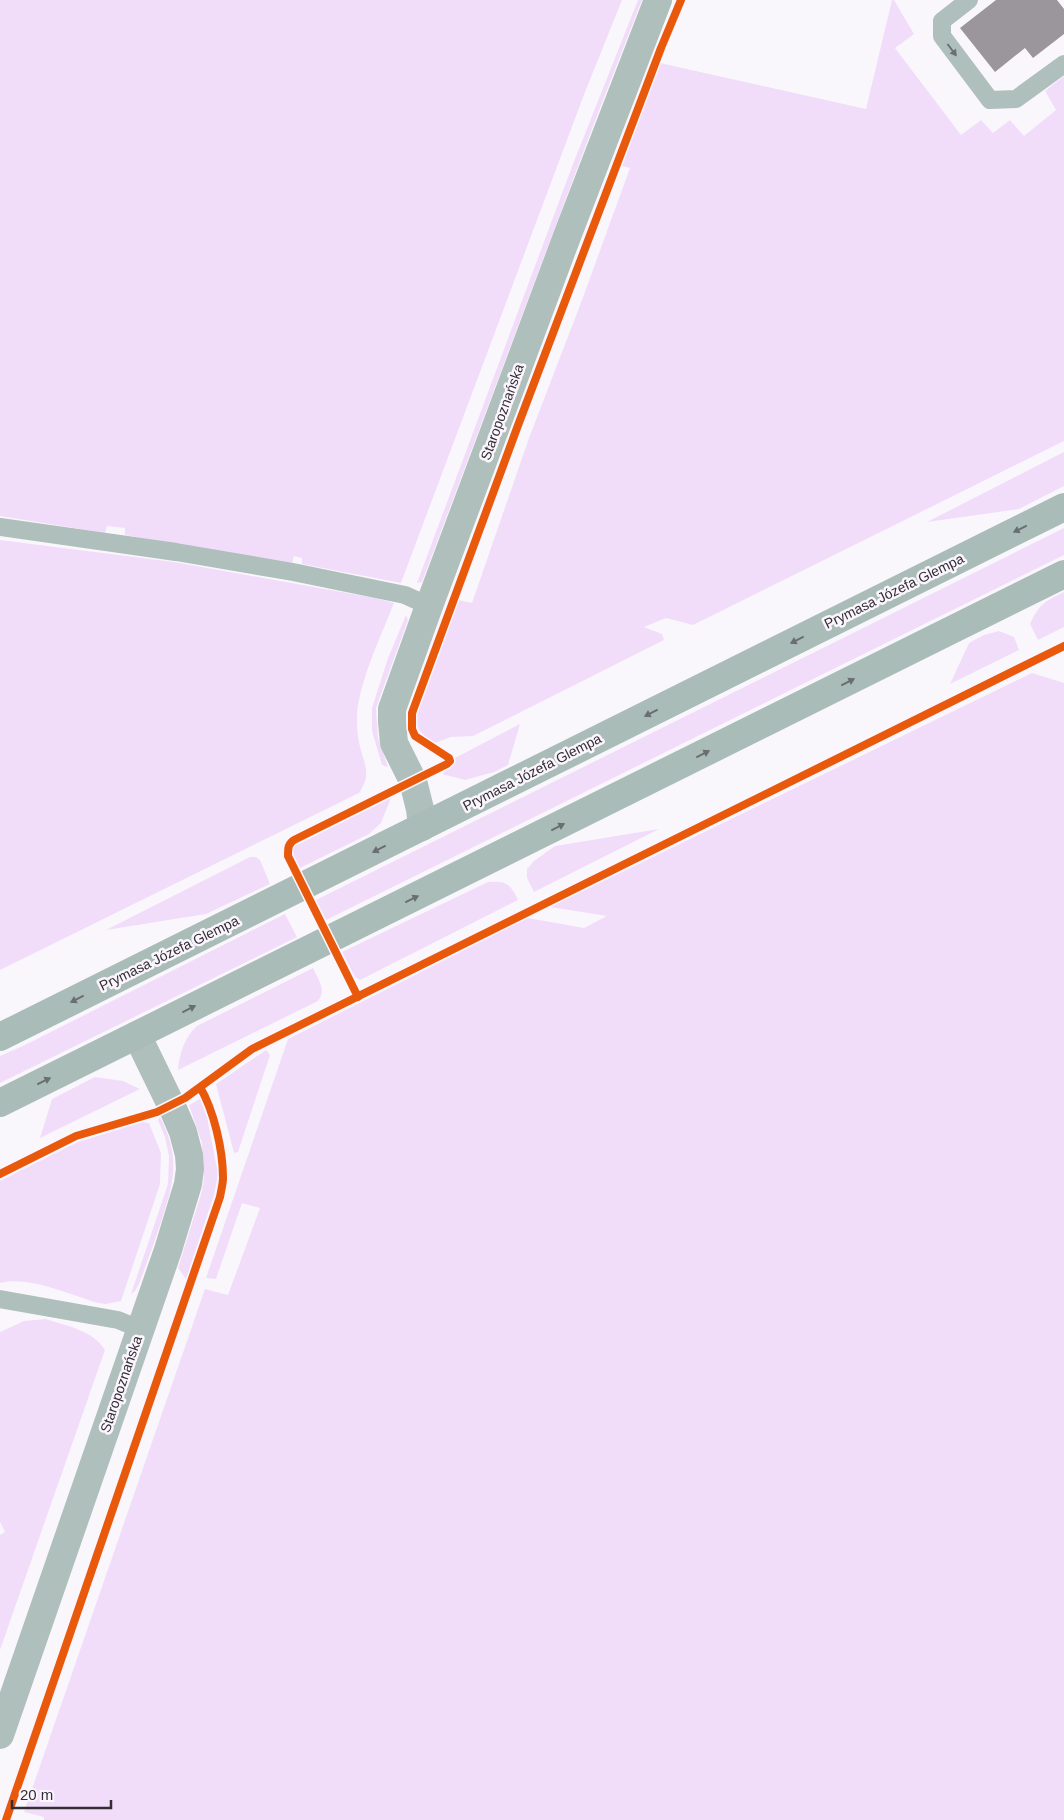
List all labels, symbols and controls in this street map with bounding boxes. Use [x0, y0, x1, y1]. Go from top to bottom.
one-way arrow [947, 43, 957, 57]
street label: Staropoznańska [477, 362, 527, 462]
one-way arrow [1013, 525, 1027, 533]
street label: Prymasa Józefa Glempa [822, 550, 967, 632]
one-way arrow [789, 636, 804, 644]
one-way arrow [841, 678, 856, 686]
one-way arrow [644, 709, 658, 717]
street label: Prymasa Józefa Glempa [460, 730, 604, 814]
one-way arrow [696, 750, 710, 758]
one-way arrow [550, 823, 565, 831]
one-way arrow [372, 845, 386, 853]
one-way arrow [405, 894, 419, 902]
street label: Prymasa Józefa Glempa [97, 912, 242, 994]
one-way arrow [69, 995, 84, 1003]
one-way arrow [182, 1005, 196, 1013]
one-way arrow [37, 1077, 51, 1085]
street label: Staropoznańska [97, 1333, 145, 1434]
scale bar [12, 1778, 111, 1810]
text: 20 m [20, 1786, 53, 1803]

